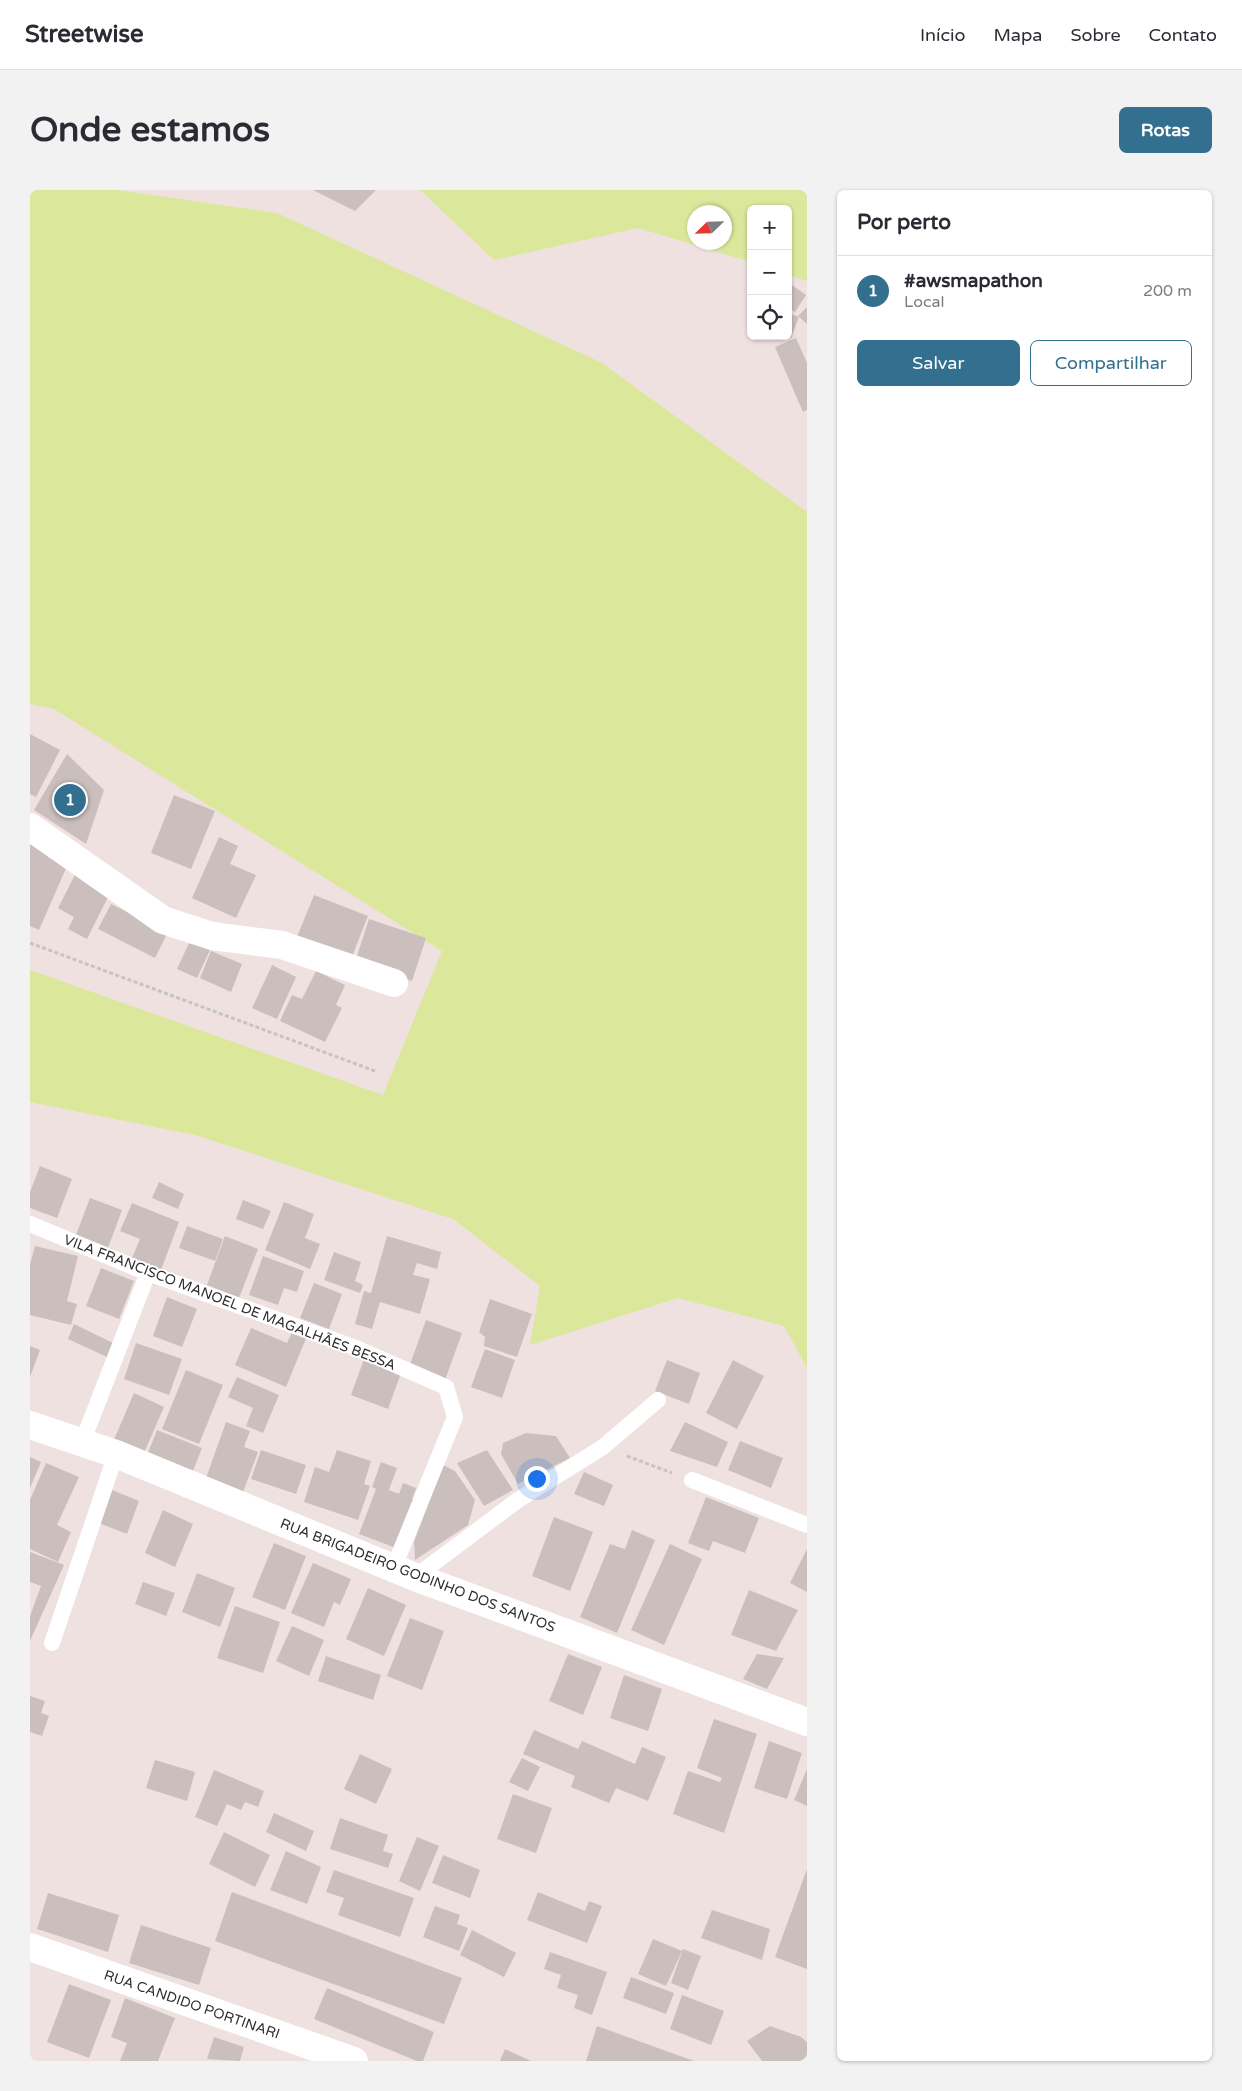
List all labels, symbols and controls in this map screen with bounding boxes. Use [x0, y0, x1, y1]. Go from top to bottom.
text: Streetwise [25, 20, 144, 49]
text: Início [920, 24, 965, 46]
text: Mapa [993, 24, 1042, 46]
text: Sobre [1070, 24, 1121, 46]
text: Contato [1149, 24, 1217, 46]
button: Rotas [1119, 107, 1212, 153]
text: Onde estamos [30, 109, 270, 151]
north arrow [687, 205, 732, 250]
map controls [747, 205, 792, 340]
button: + [747, 205, 792, 250]
text: Por perto [857, 210, 951, 235]
button: − [747, 250, 792, 295]
text: #awsmapathon [904, 270, 1043, 292]
text: 1 [868, 281, 878, 301]
text: 200 m [1143, 281, 1192, 301]
text: Local [904, 292, 944, 312]
button: locate [747, 295, 792, 340]
button: Salvar [857, 340, 1020, 386]
button: Compartilhar [1030, 340, 1192, 386]
pin: 1 [54, 781, 86, 819]
street label: VILA FRANCISCO MANOEL DE MAGALHÃES BESSA [61, 1231, 398, 1374]
your location [524, 1466, 550, 1492]
street label: RUA BRIGADEIRO GODINHO DOS SANTOS [278, 1515, 558, 1636]
street label: RUA CANDIDO PORTINARI [102, 1966, 282, 2043]

